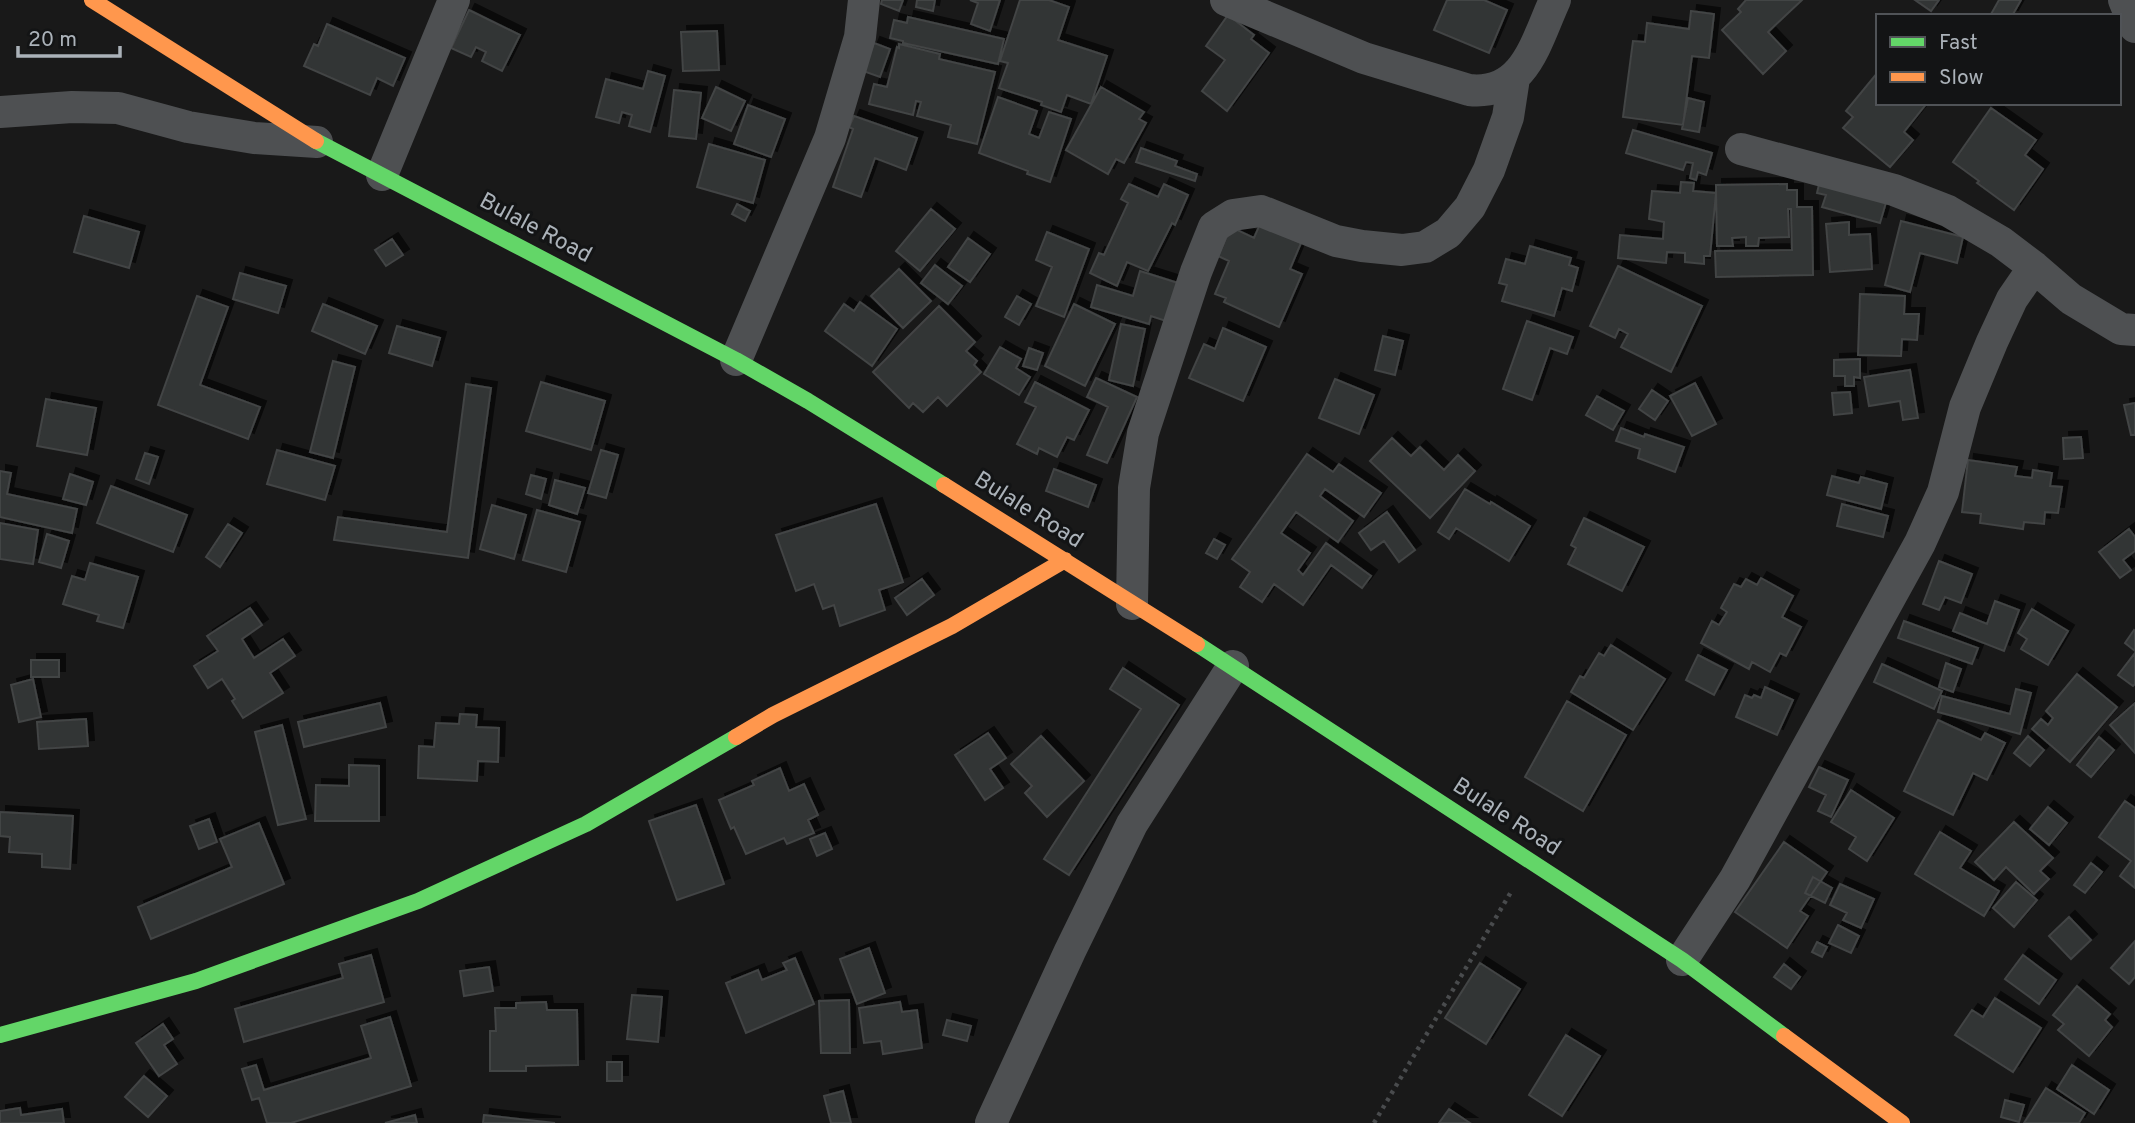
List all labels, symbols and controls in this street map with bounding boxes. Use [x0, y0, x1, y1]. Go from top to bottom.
scale bar [18, 14, 119, 58]
legend [1876, 14, 2121, 105]
text: 20 m [28, 27, 77, 54]
text: Fast [1939, 30, 1978, 57]
text: Slow [1939, 65, 1984, 92]
street label: Bulale Road [474, 187, 596, 271]
street label: Bulale Road [968, 466, 1088, 556]
street label: Bulale Road [1446, 772, 1566, 864]

